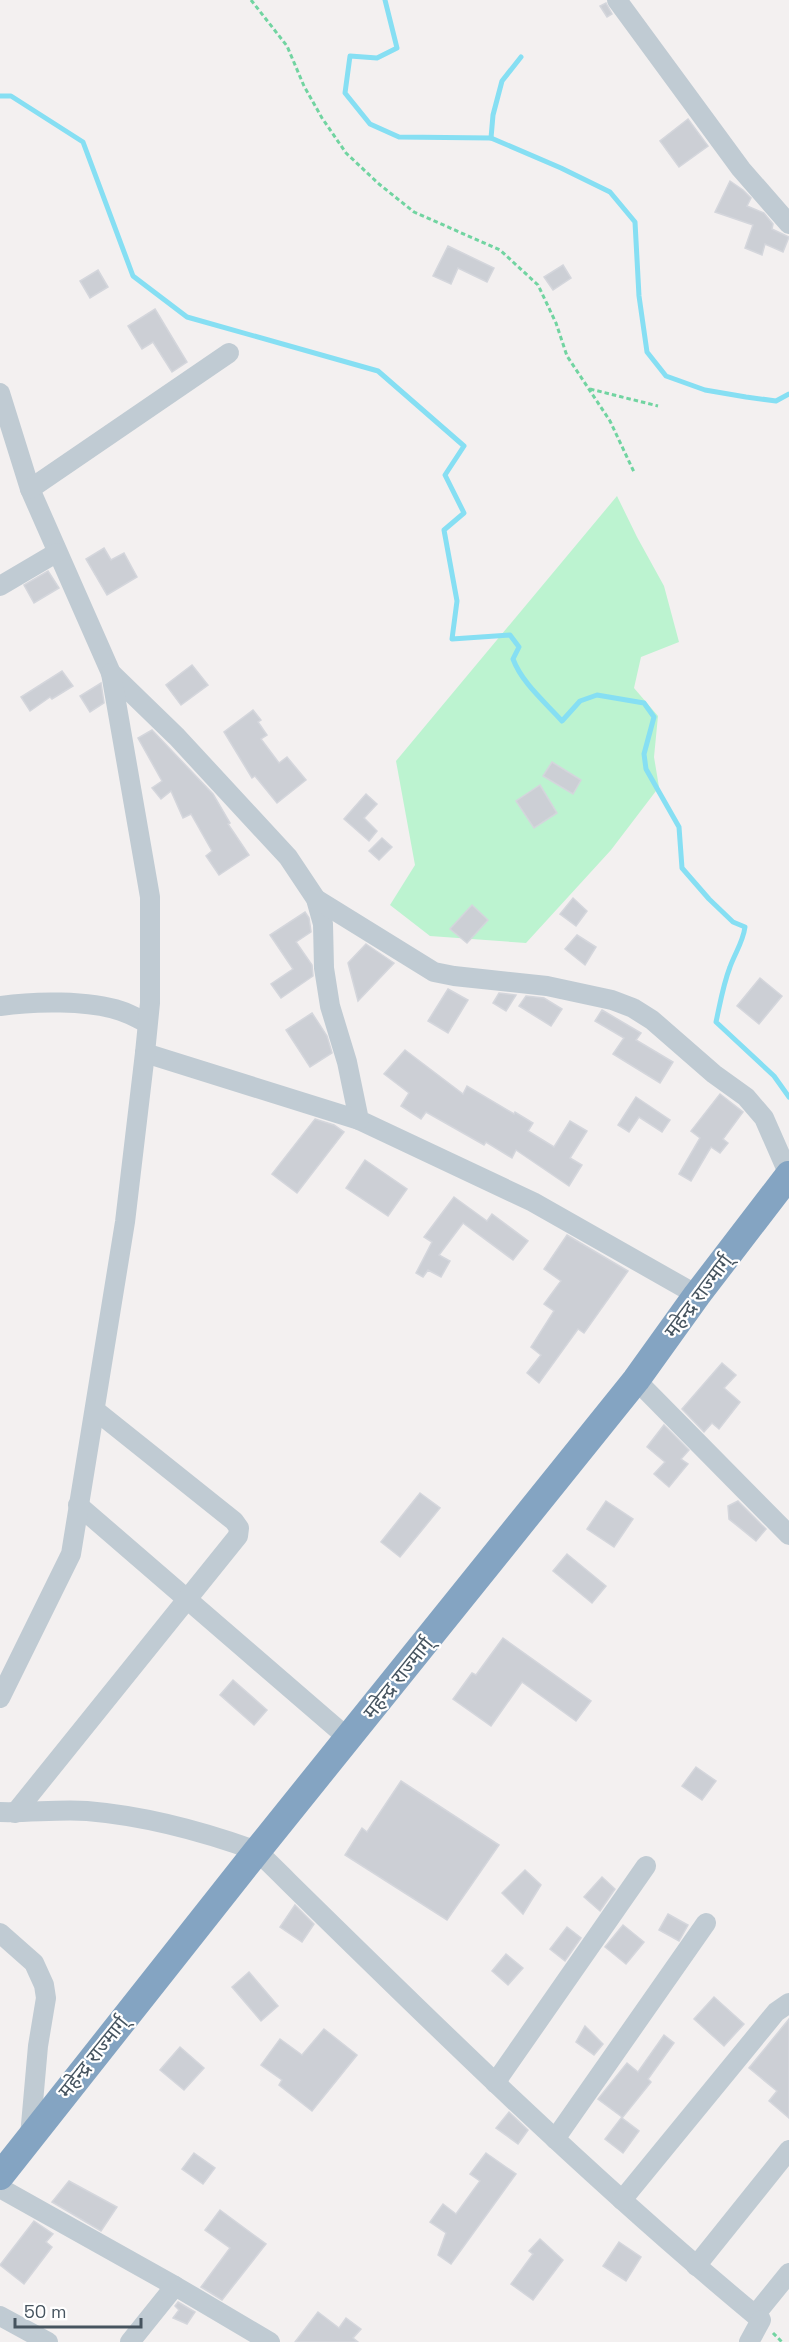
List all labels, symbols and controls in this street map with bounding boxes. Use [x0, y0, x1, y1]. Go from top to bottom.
street label: महेन्द्र राज्मार्ग् [658, 1247, 740, 1343]
street label: महेन्द्र राज्मार्ग् [357, 1630, 441, 1724]
street label: महेन्द्र राज्मार्ग् [52, 2009, 136, 2103]
scale bar [15, 2291, 141, 2329]
text: 50 m [24, 2300, 66, 2323]

